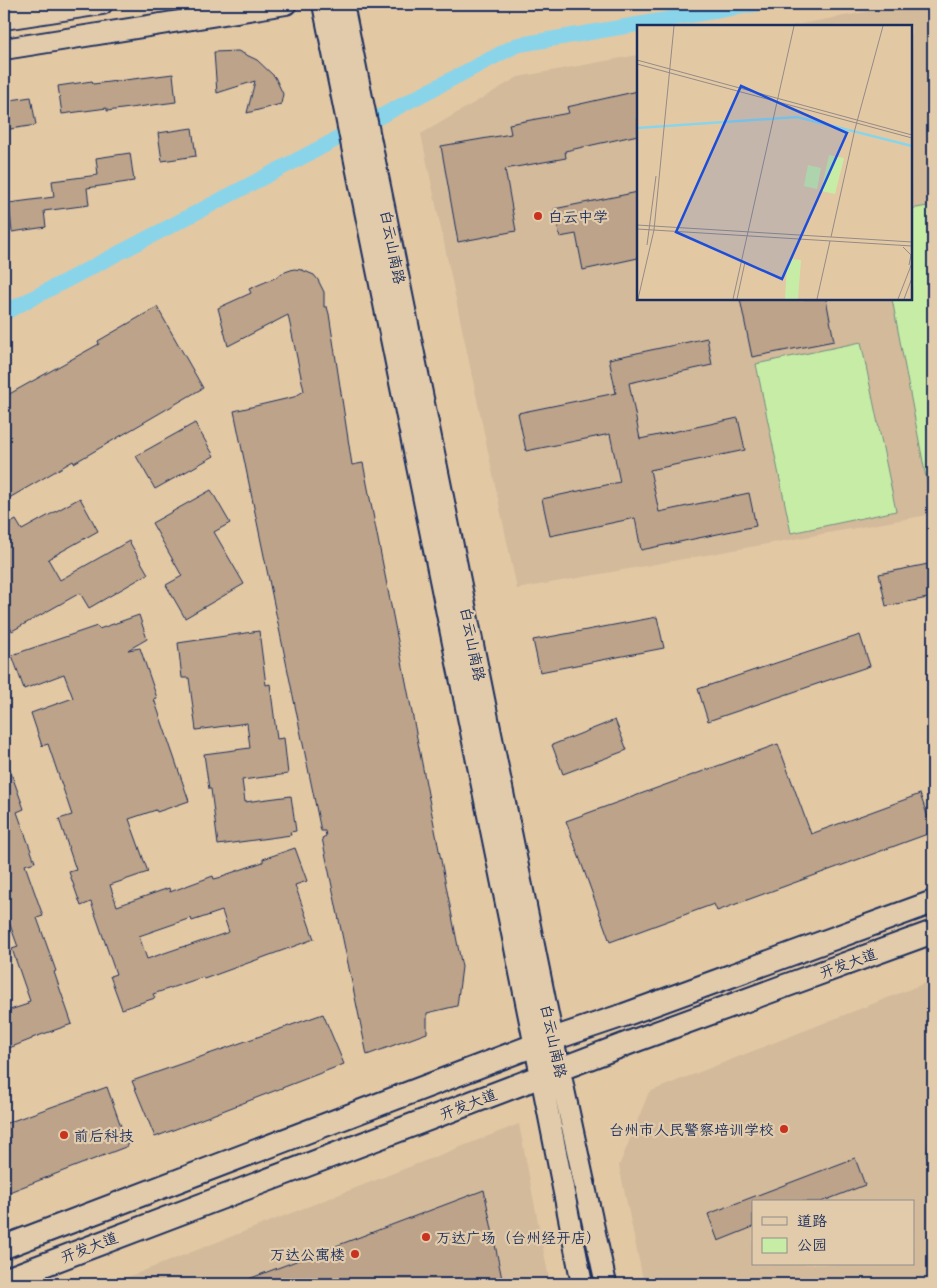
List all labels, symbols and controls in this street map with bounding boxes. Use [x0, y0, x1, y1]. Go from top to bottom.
inset map [637, 25, 912, 300]
place label: 白云中学 [548, 206, 608, 227]
street label: 白云山南路 [376, 208, 410, 286]
marker: 白云中学 [532, 210, 544, 222]
street label: 白云山南路 [456, 605, 490, 683]
street label: 开发大道 [816, 943, 880, 983]
street label: 白云山南路 [536, 1002, 572, 1080]
street label: 开发大道 [436, 1083, 500, 1125]
place label: 台州市人民警察培训学校 [609, 1119, 774, 1140]
marker: 台州市人民警察培训学校 [778, 1123, 790, 1135]
place label: 前后科技 [74, 1125, 134, 1146]
marker: 前后科技 [58, 1129, 70, 1141]
legend [752, 1200, 914, 1266]
text: 道路 [797, 1210, 827, 1231]
street label: 开发大道 [57, 1226, 121, 1268]
place label: 万达广场（台州经开店） [436, 1227, 601, 1248]
marker: 万达广场（台州经开店） [420, 1231, 432, 1243]
text: 公园 [797, 1234, 827, 1255]
place label: 万达公寓楼 [270, 1244, 345, 1265]
marker: 万达公寓楼 [349, 1248, 361, 1260]

